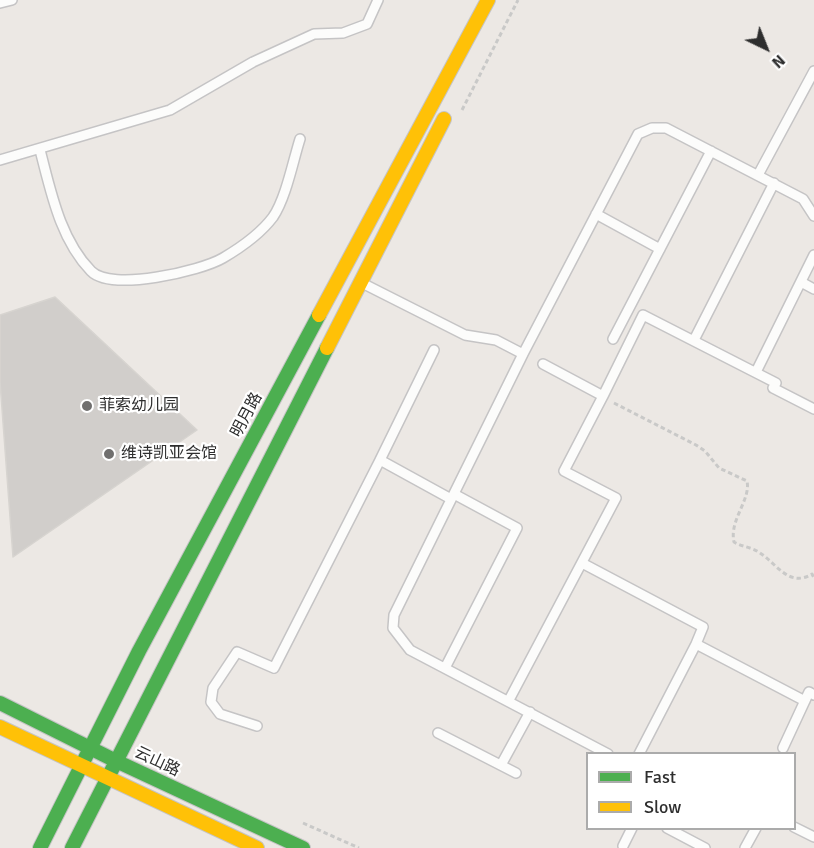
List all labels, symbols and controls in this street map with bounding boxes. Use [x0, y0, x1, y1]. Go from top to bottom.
north arrow [736, 18, 796, 78]
text: N [767, 50, 789, 72]
street label: 明月路 [227, 389, 267, 441]
place label: 菲索幼儿园 [99, 396, 179, 416]
marker: 菲索幼儿园 [80, 399, 94, 413]
place label: 维诗凯亚会馆 [121, 444, 217, 464]
marker: 维诗凯亚会馆 [102, 447, 116, 461]
street label: 云山路 [131, 743, 183, 781]
legend [586, 752, 796, 830]
text: Fast [644, 766, 676, 788]
text: Slow [644, 796, 681, 818]

